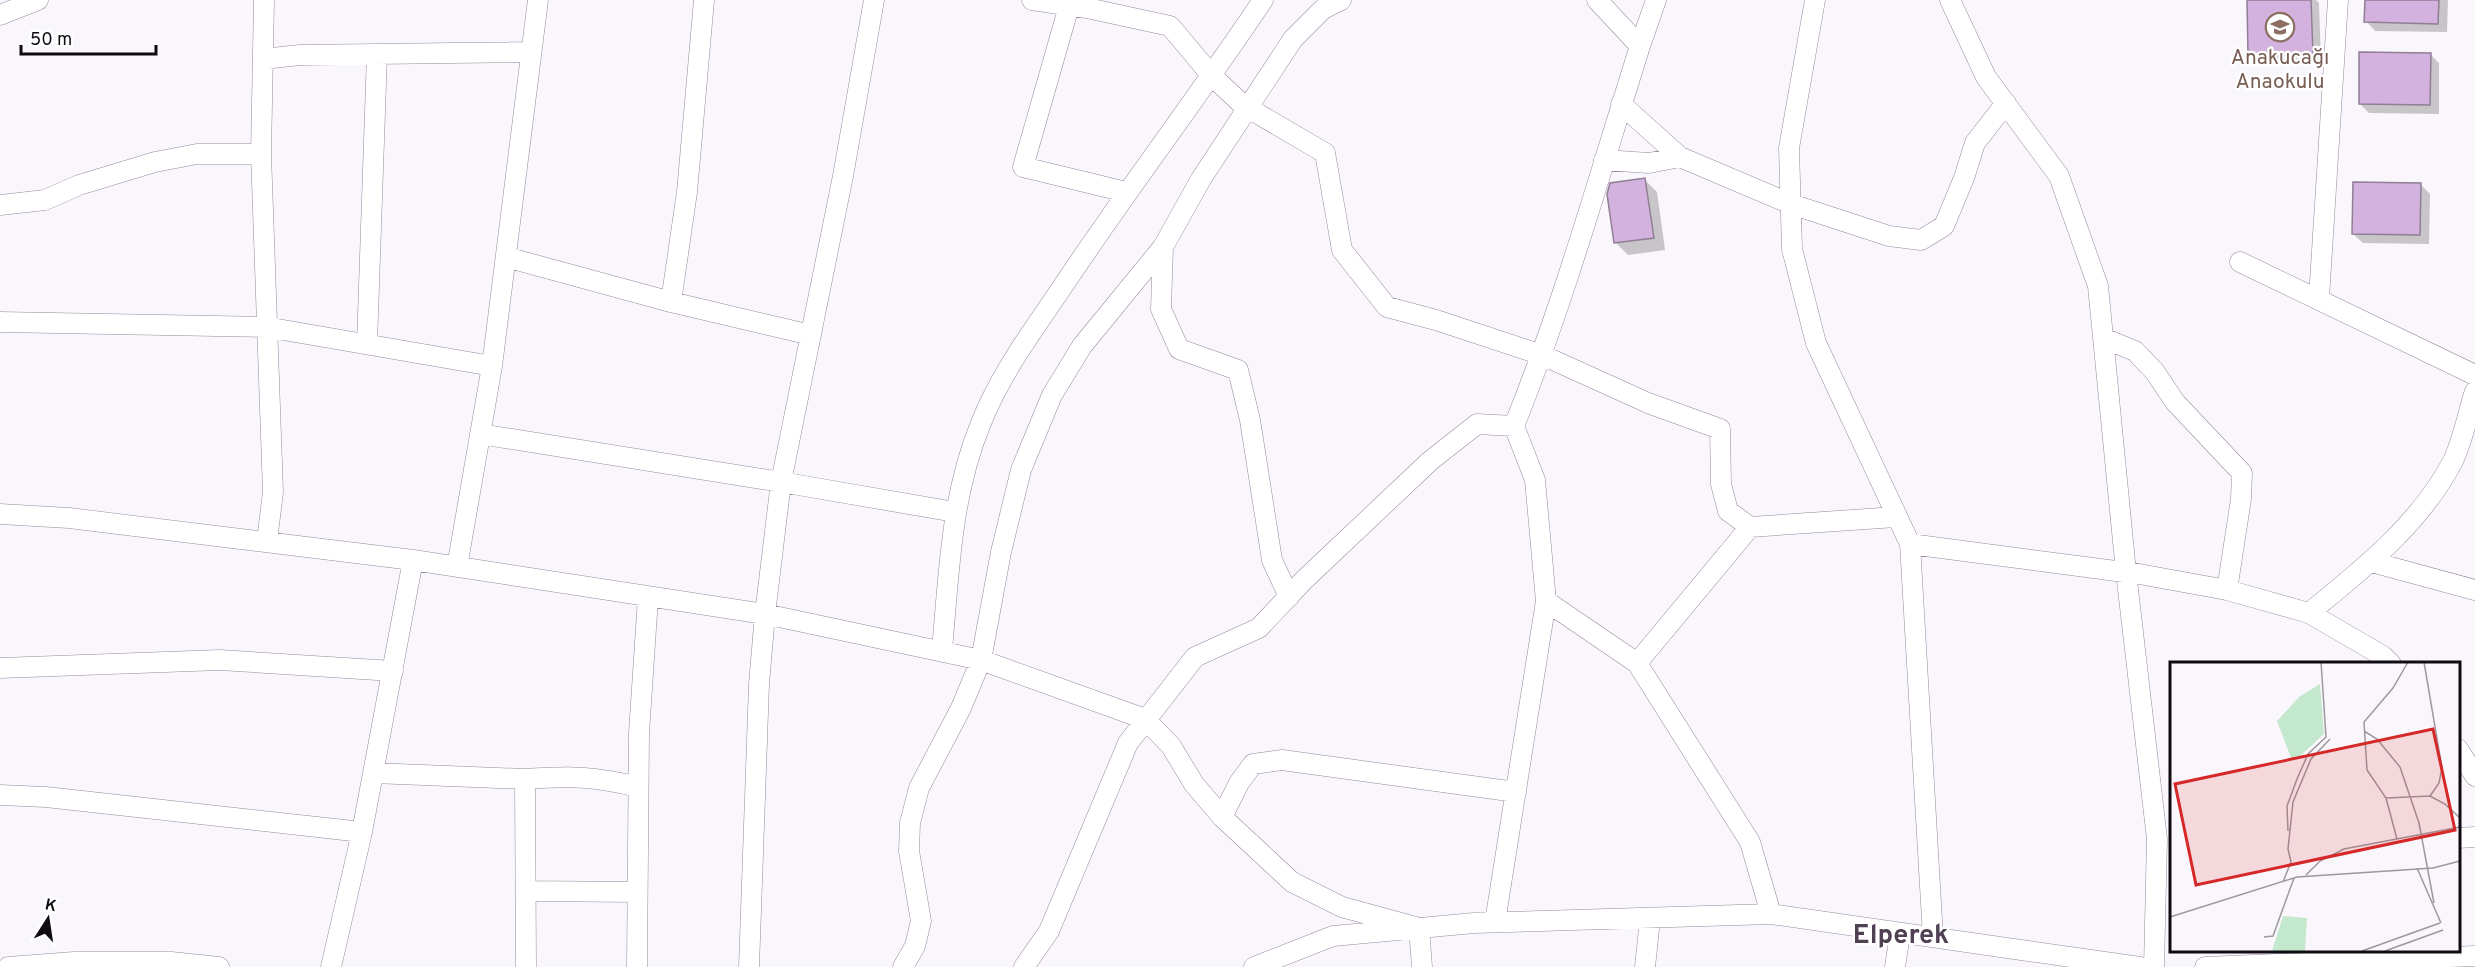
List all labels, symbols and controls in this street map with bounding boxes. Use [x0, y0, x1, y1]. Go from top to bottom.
school or university icon: Anakucağı Anaokulu [2264, 11, 2296, 43]
scale bar [21, 18, 156, 56]
text: 50 m [30, 29, 72, 52]
place label: Anakucağı Anaokulu [2231, 45, 2329, 96]
inset map [2170, 662, 2460, 952]
north arrow [18, 889, 78, 949]
text: K [43, 895, 58, 917]
district label: Elperek [1853, 919, 1949, 953]

